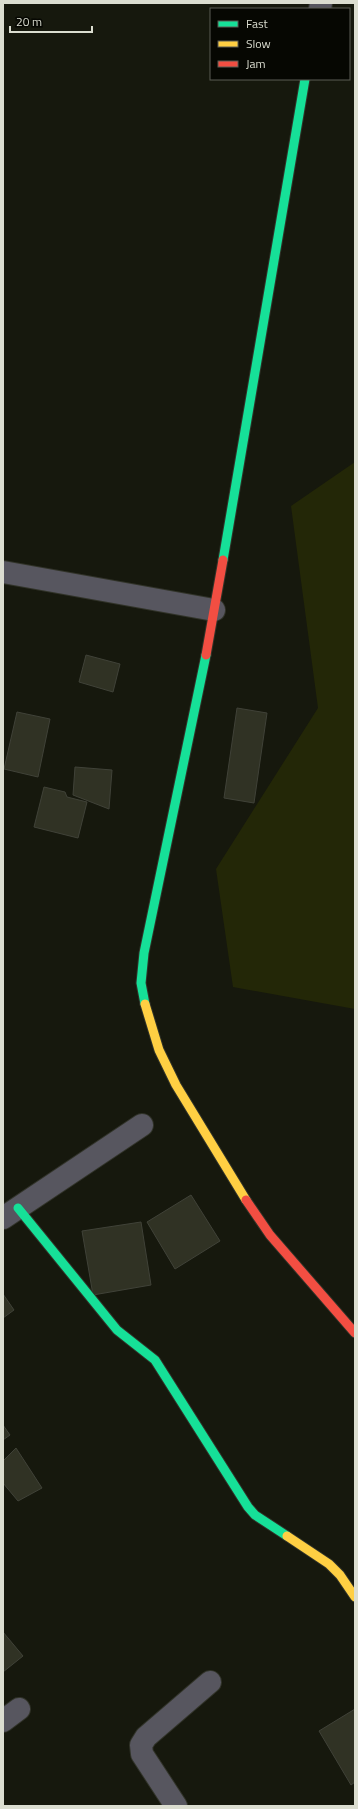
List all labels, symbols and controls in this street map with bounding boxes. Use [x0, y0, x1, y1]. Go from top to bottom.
scale bar [10, 8, 92, 34]
legend [210, 8, 350, 80]
text: 20 m [16, 12, 42, 31]
text: Fast [246, 14, 269, 33]
text: Slow [246, 34, 271, 53]
text: Jam [246, 54, 266, 73]

